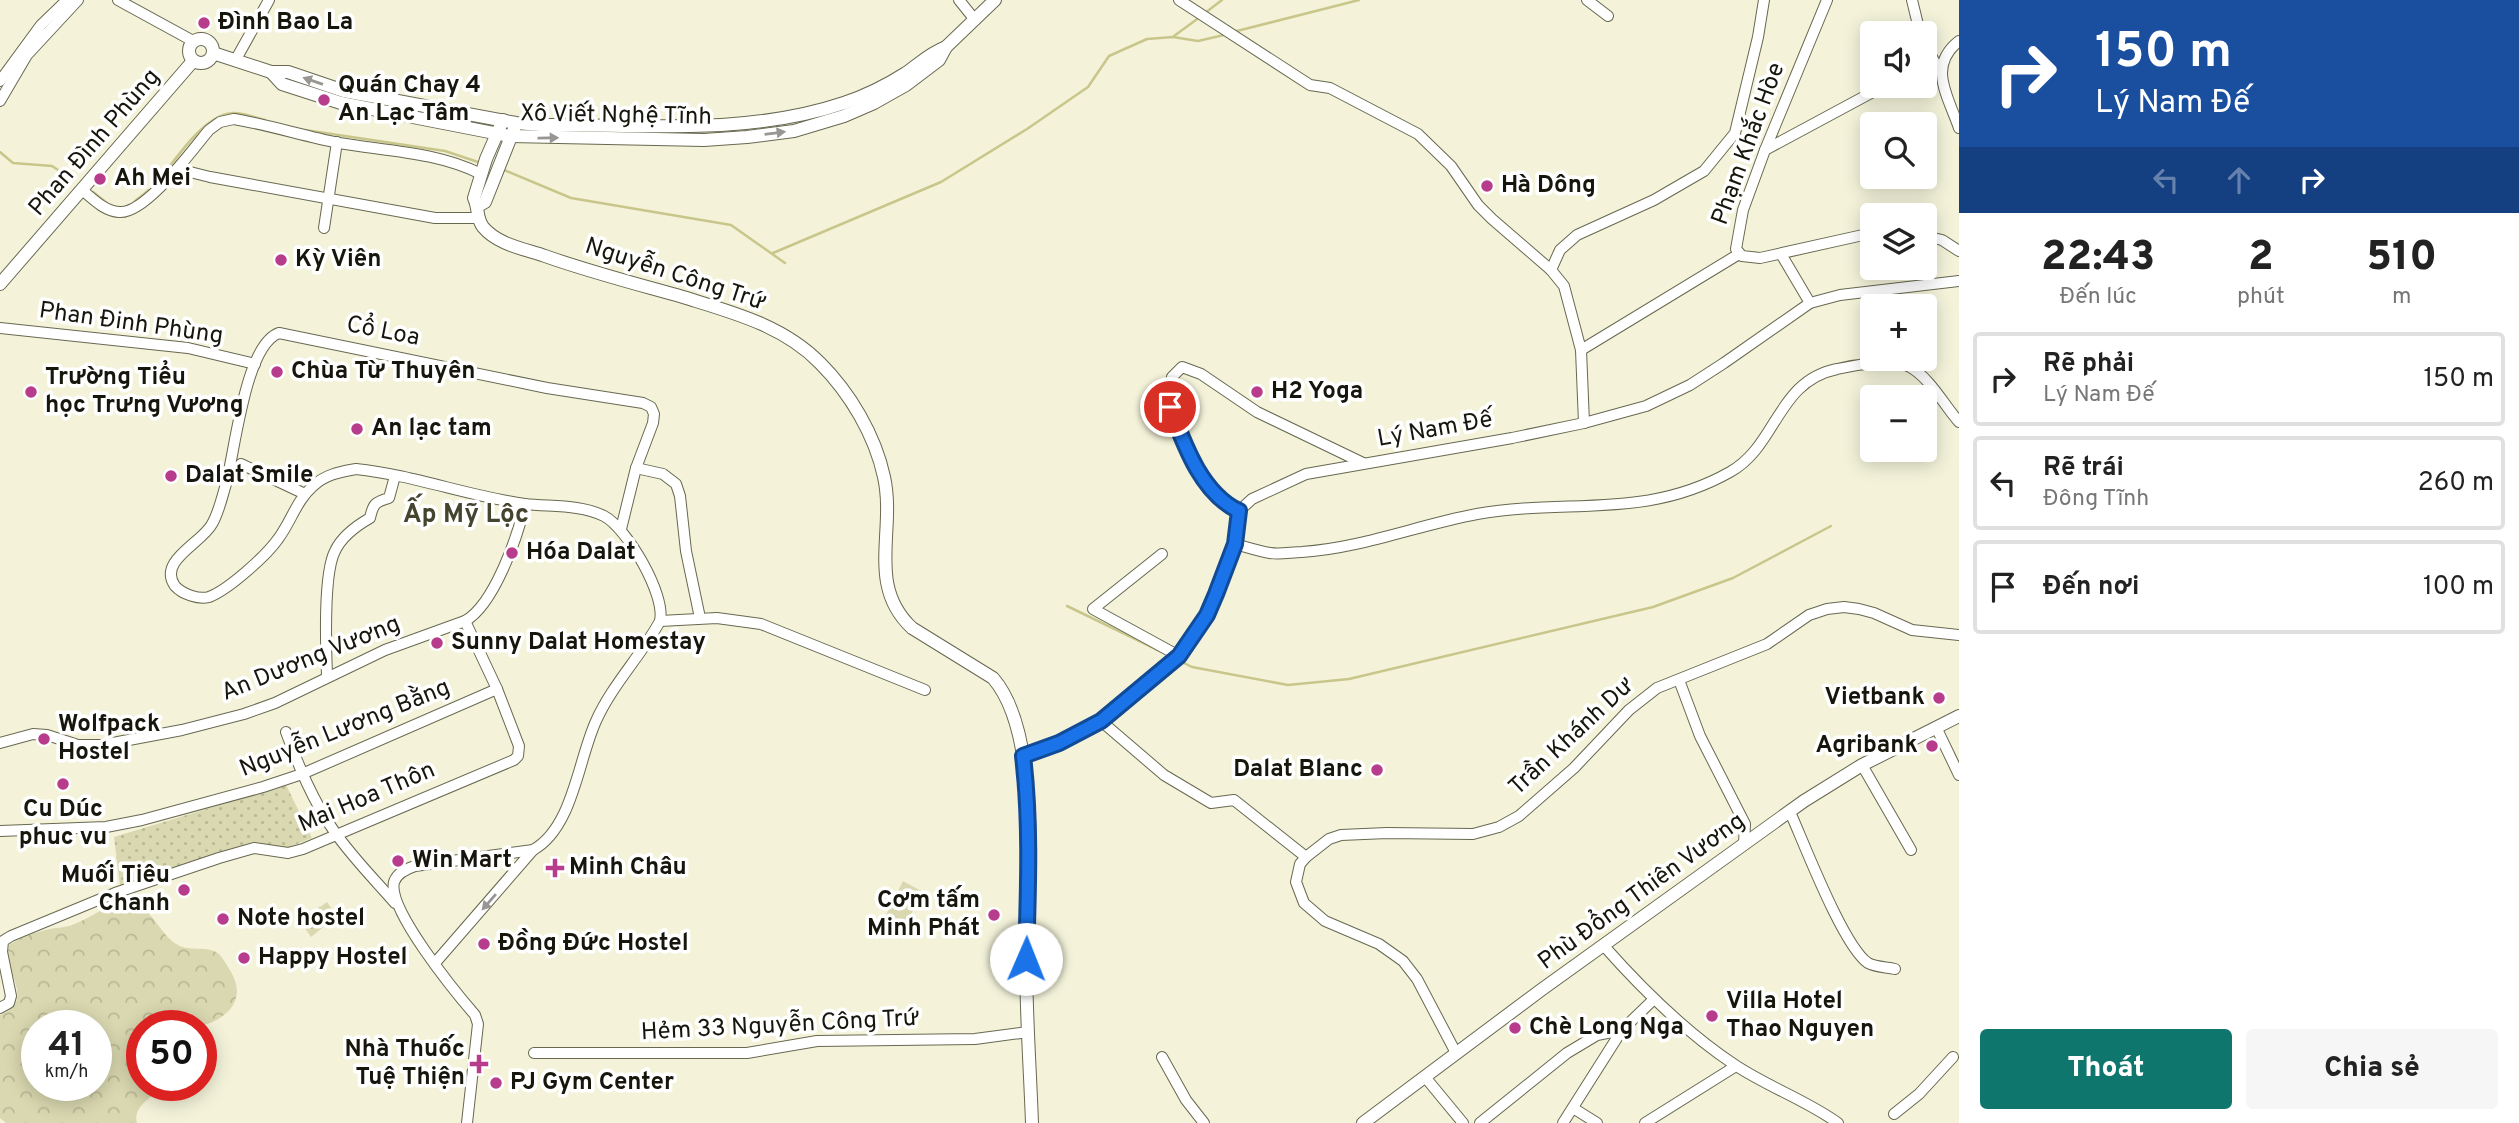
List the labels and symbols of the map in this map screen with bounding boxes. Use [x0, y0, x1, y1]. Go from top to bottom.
place label: Đình Bao La [218, 8, 353, 38]
marker: Đình Bao La [196, 15, 212, 31]
street label: Phạm Khắc Hòe [1704, 58, 1792, 229]
street label: Phan Đình Phùng [23, 63, 167, 223]
place label: Quán Chay 4 An Lạc Tâm [338, 71, 481, 129]
one-way arrow [302, 75, 323, 86]
marker: Quán Chay 4 An Lạc Tâm [316, 92, 332, 108]
street label: Xô Viết Nghệ Tĩnh [520, 98, 712, 133]
one-way arrow [764, 128, 786, 139]
one-way arrow [537, 132, 559, 143]
place label: Ah Mei [114, 164, 191, 194]
marker: Ah Mei [92, 171, 108, 187]
place label: Hà Dông [1501, 171, 1596, 201]
marker: Hà Dông [1479, 178, 1495, 194]
street label: Nguyễn Công Trứ [581, 230, 770, 318]
place label: Kỳ Viên [295, 245, 381, 275]
marker: Kỳ Viên [273, 252, 289, 268]
street label: Phan Đinh Phùng [37, 296, 225, 352]
street label: Cổ Loa [344, 307, 423, 354]
place label: Chùa Từ Thuyên [291, 357, 476, 387]
place label: Trường Tiểu học Trưng Vương [45, 360, 244, 421]
marker: Chùa Từ Thuyên [269, 364, 285, 380]
pin [1140, 377, 1200, 437]
place label: H2 Yoga [1271, 377, 1363, 407]
marker: Trường Tiểu học Trưng Vương [23, 384, 39, 400]
marker: H2 Yoga [1249, 384, 1265, 400]
street label: Lý Nam Đế [1375, 404, 1498, 455]
place label: An lạc tam [371, 414, 492, 444]
marker: An lạc tam [349, 421, 365, 437]
place label: Dalat Smile [185, 461, 313, 491]
marker: Dalat Smile [163, 468, 179, 484]
district label: Ấp Mỹ Lộc [403, 493, 529, 532]
place label: Hóa Dalat [526, 538, 636, 568]
marker: Hóa Dalat [504, 545, 520, 561]
street label: An Dương Vương [217, 609, 405, 709]
place label: Sunny Dalat Homestay [451, 628, 706, 658]
marker: Sunny Dalat Homestay [429, 635, 445, 651]
street label: Trần Khánh Dư [1503, 670, 1641, 803]
street label: Nguyễn Lương Bằng [235, 671, 455, 785]
place label: Vietbank [1825, 683, 1925, 713]
marker: Vietbank [1931, 690, 1947, 706]
place label: Wolfpack Hostel [58, 710, 160, 768]
marker: Wolfpack Hostel [36, 731, 52, 747]
place label: Agribank [1815, 731, 1918, 761]
marker: Agribank [1924, 738, 1940, 754]
place label: Dalat Blanc [1233, 755, 1363, 785]
street label: Mai Hoa Thôn [294, 756, 440, 840]
marker: Dalat Blanc [1369, 762, 1385, 778]
marker: Cu Dúc phuc vu [55, 776, 71, 792]
place label: Cu Dúc phuc vu [19, 795, 107, 853]
street label: Phù Đổng Thiên Vương [1531, 804, 1751, 977]
place label: Win Mart [412, 846, 512, 876]
marker: Win Mart [390, 853, 406, 869]
place label: Minh Châu [569, 853, 687, 883]
place label: Muối Tiêu Chanh [61, 860, 170, 919]
marker: Minh Châu [547, 860, 563, 876]
marker: Muối Tiêu Chanh [176, 882, 192, 898]
place label: Cơm tấm Minh Phát [867, 885, 980, 944]
one-way arrow [481, 893, 497, 910]
place label: Note hostel [237, 904, 365, 934]
marker: Cơm tấm Minh Phát [986, 907, 1002, 923]
marker: Note hostel [215, 911, 231, 927]
position arrow [989, 922, 1063, 996]
place label: Đồng Đức Hostel [498, 928, 689, 959]
marker: Đồng Đức Hostel [476, 936, 492, 952]
place label: Happy Hostel [258, 943, 407, 973]
marker: Happy Hostel [236, 950, 252, 966]
place label: Villa Hotel Thao Nguyen [1726, 987, 1874, 1045]
street label: Hẻm 33 Nguyễn Công Trứ [640, 1002, 920, 1048]
marker: Villa Hotel Thao Nguyen [1704, 1008, 1720, 1024]
speed limit sign: 50 [126, 1010, 217, 1101]
place label: Chè Long Nga [1529, 1013, 1684, 1043]
marker: Chè Long Nga [1507, 1020, 1523, 1036]
place label: Nhà Thuốc Tuệ Thiện [345, 1034, 465, 1093]
marker: Nhà Thuốc Tuệ Thiện [471, 1056, 487, 1072]
place label: PJ Gym Center [510, 1068, 674, 1098]
marker: PJ Gym Center [488, 1075, 504, 1091]

